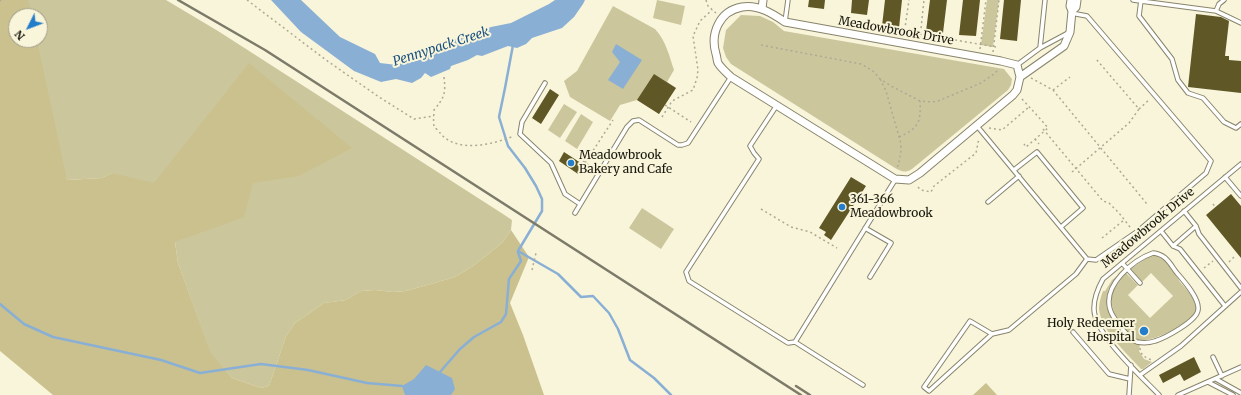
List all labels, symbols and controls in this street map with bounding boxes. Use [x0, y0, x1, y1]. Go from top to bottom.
north arrow [8, 8, 48, 48]
street label: Meadowbrook Drive [837, 14, 955, 48]
water label: Pennypack Creek [391, 24, 491, 70]
text: N [12, 27, 28, 43]
place label: Meadowbrook Bakery and Cafe [579, 149, 672, 177]
marker: Meadowbrook Bakery and Cafe [566, 158, 576, 168]
street label: Meadowbrook Drive [1099, 185, 1197, 271]
place label: 361-366 Meadowbrook [850, 193, 933, 221]
marker: 361-366 Meadowbrook [837, 202, 847, 212]
place label: Holy Redeemer Hospital [1047, 317, 1135, 345]
marker: Holy Redeemer Hospital [1138, 325, 1150, 337]

